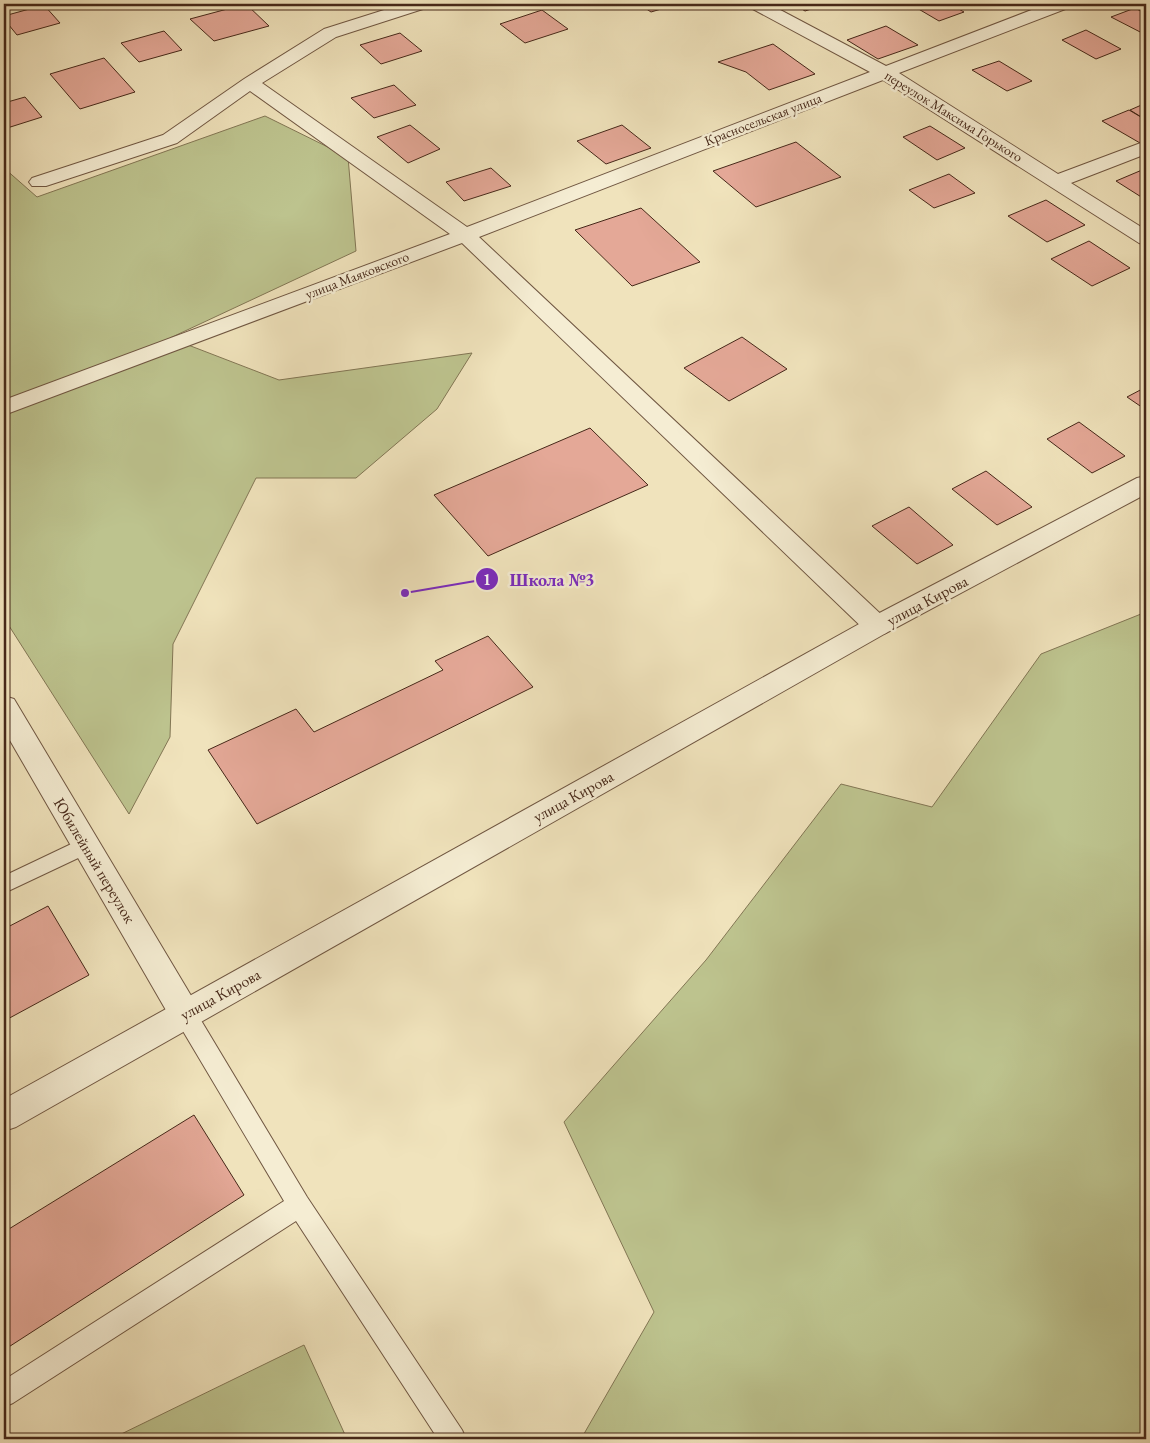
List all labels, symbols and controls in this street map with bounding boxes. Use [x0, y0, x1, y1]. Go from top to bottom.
street label: переулок Максима Горького [882, 66, 1026, 166]
street label: Красносельская улица [702, 88, 825, 150]
street label: улица Маяковского [303, 247, 411, 303]
callout: Школа №3 [475, 563, 605, 596]
text: Школа №3 [510, 568, 594, 591]
text: 1 [483, 570, 491, 589]
street label: улица Кирова [883, 570, 972, 631]
street label: улица Кирова [529, 765, 618, 827]
street label: Юбилейный переулок [49, 793, 141, 927]
street label: улица Кирова [176, 963, 265, 1025]

